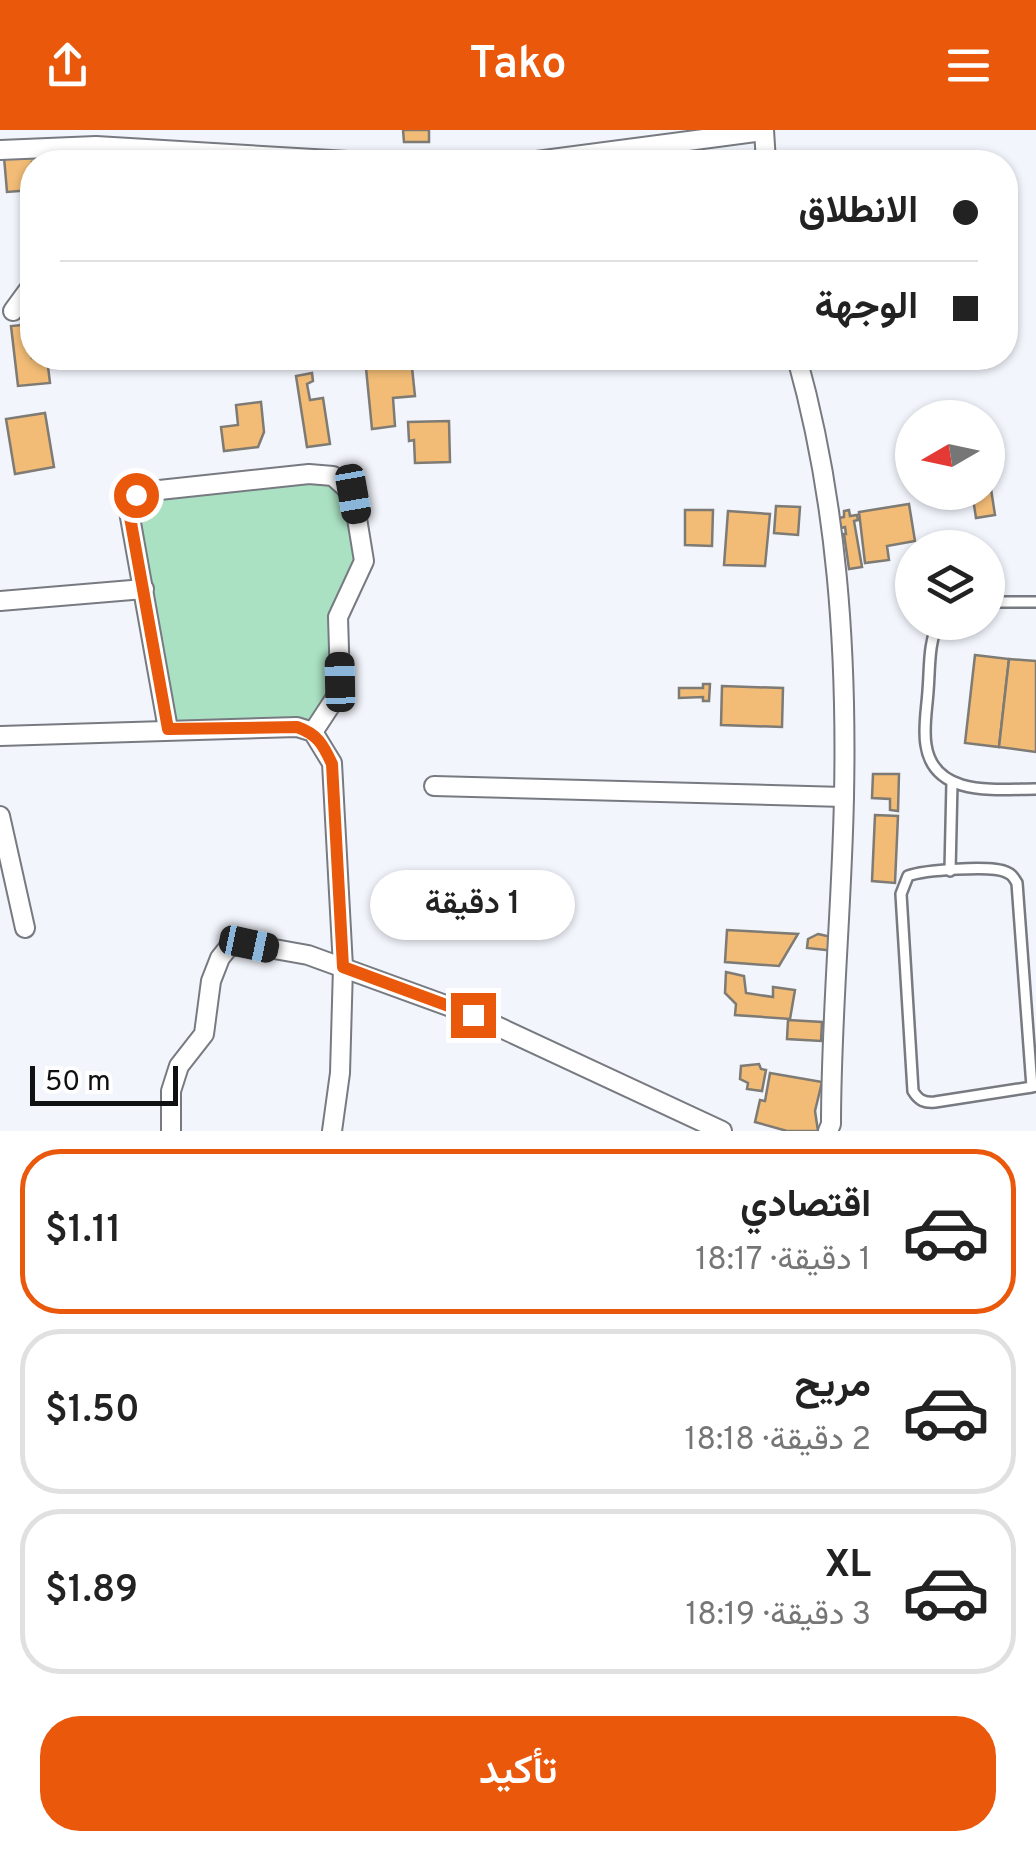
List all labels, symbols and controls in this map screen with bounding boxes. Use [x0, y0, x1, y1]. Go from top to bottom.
text: Tako [469, 37, 567, 94]
icon: share [40, 38, 95, 93]
icon: menu [941, 38, 996, 93]
text: الانطلاق [799, 188, 918, 237]
text: الوجهة [815, 284, 918, 333]
north arrow [895, 400, 1005, 510]
map controls [895, 400, 1005, 640]
car [333, 462, 373, 526]
route start [114, 473, 159, 518]
button: layers [895, 530, 1005, 640]
car [324, 652, 356, 712]
callout: 1 دقيقة [370, 870, 576, 940]
text: 1 دقيقة [425, 885, 520, 925]
car [217, 923, 281, 965]
route end [451, 993, 496, 1038]
scale bar [30, 1061, 178, 1106]
text: 50 m [45, 1065, 111, 1101]
text: اقتصادي [740, 1182, 871, 1231]
icon: car [901, 1187, 991, 1277]
text: $1.11 [45, 1207, 121, 1256]
text: 1 دقيقة · 18:17 [695, 1241, 871, 1281]
text: مريح [795, 1362, 871, 1411]
icon: car [901, 1367, 991, 1457]
text: $1.50 [45, 1387, 140, 1436]
text: 2 دقيقة · 18:18 [685, 1421, 871, 1461]
text: XL [824, 1542, 871, 1591]
icon: car [901, 1547, 991, 1637]
text: $1.89 [45, 1567, 138, 1616]
text: 3 دقيقة · 18:19 [685, 1596, 871, 1636]
button: تأكيد [40, 1716, 996, 1831]

